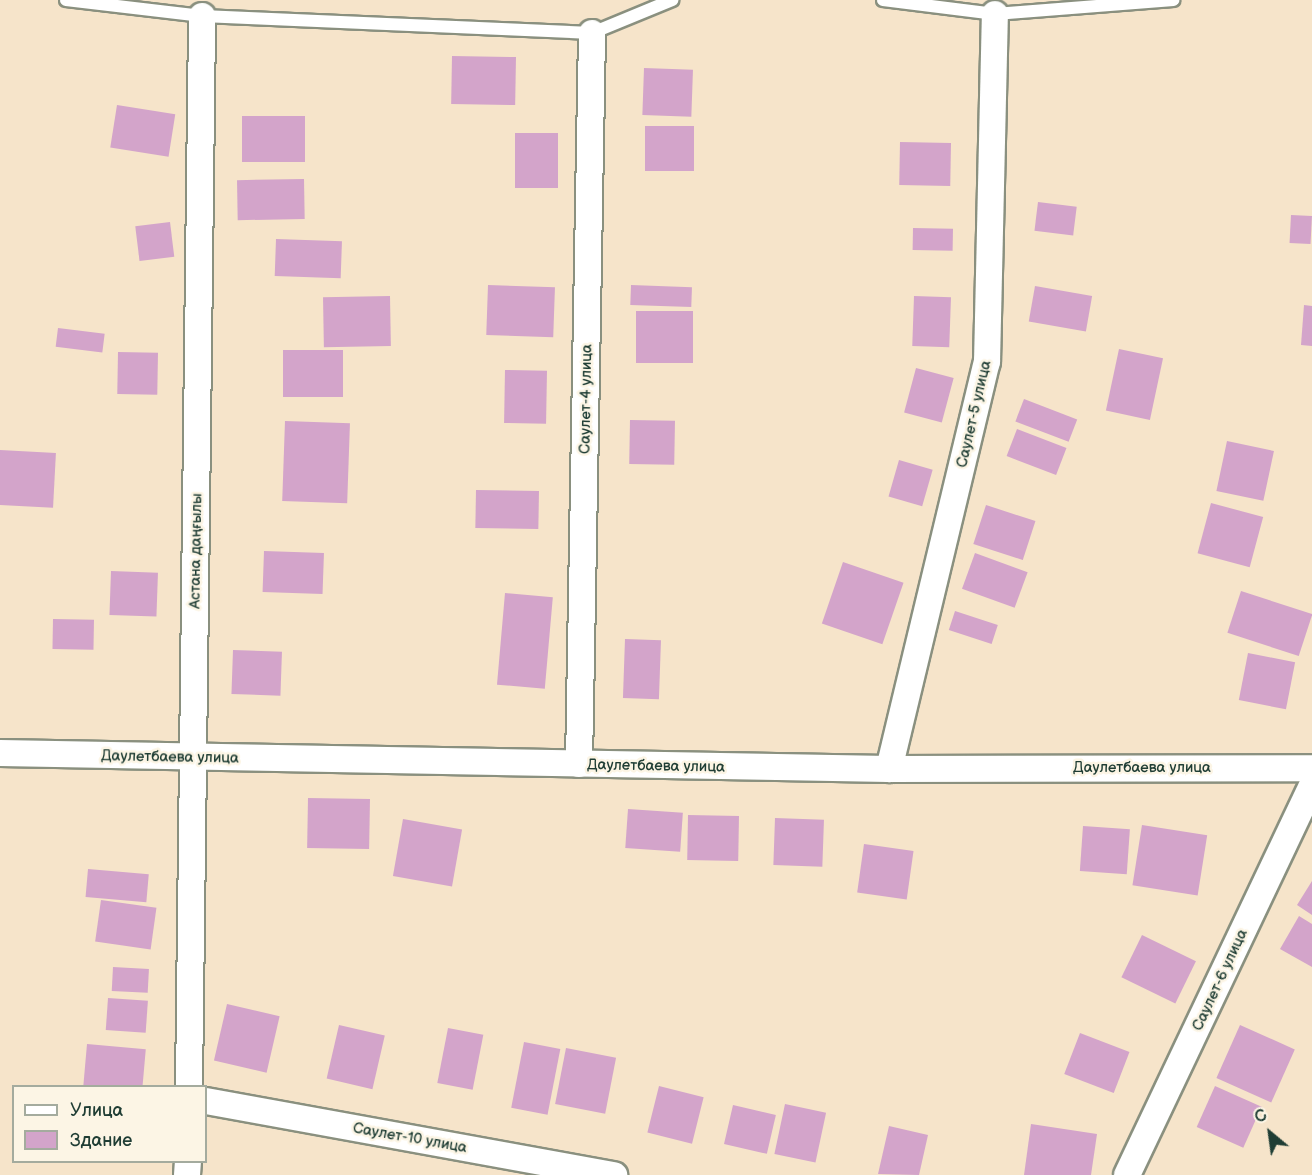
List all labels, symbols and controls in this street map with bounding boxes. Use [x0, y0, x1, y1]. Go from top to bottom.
street label: Саулет-4 улица [576, 344, 596, 454]
street label: Саулет-5 улица [953, 359, 995, 469]
street label: Астана даңғылы [186, 493, 206, 609]
street label: Даулетбаева улица [101, 747, 239, 767]
street label: Даулетбаева улица [587, 756, 725, 776]
street label: Даулетбаева улица [1073, 759, 1211, 777]
street label: Саулет-6 улица [1189, 926, 1251, 1034]
legend [12, 1085, 207, 1163]
text: Улица [70, 1100, 123, 1121]
north arrow [1240, 1103, 1300, 1163]
text: С [1252, 1106, 1271, 1128]
street label: Саулет-10 улица [352, 1119, 468, 1157]
text: Здание [70, 1130, 132, 1151]

